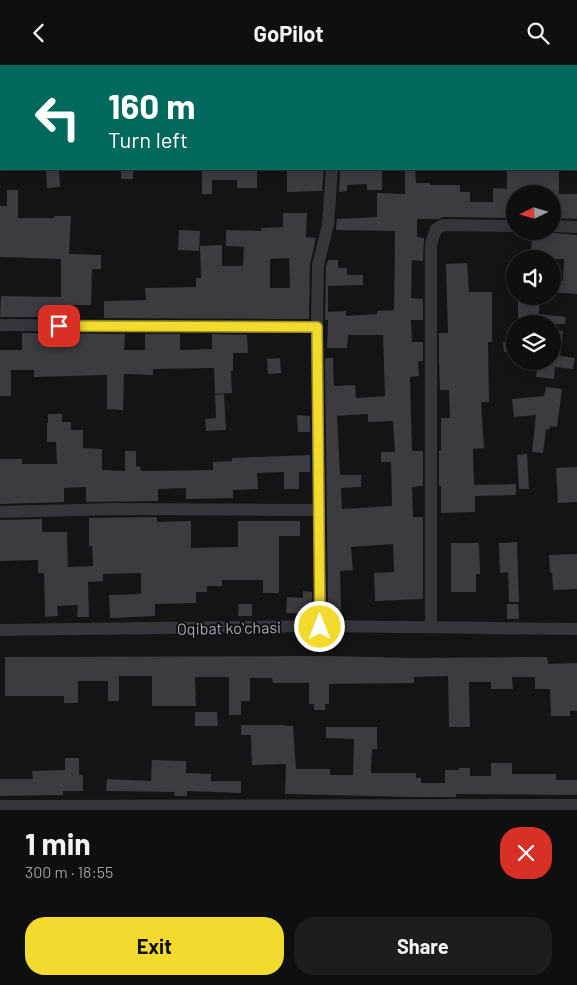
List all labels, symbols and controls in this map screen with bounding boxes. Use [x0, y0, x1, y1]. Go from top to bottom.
icon: back [25, 19, 53, 47]
icon: search [524, 19, 552, 47]
text: GoPilot [253, 20, 324, 46]
text: 160 m [108, 84, 195, 126]
icon: left [25, 85, 90, 150]
text: Turn left [108, 126, 188, 152]
north arrow [506, 185, 561, 240]
map controls [506, 185, 561, 370]
button: sound [506, 250, 561, 305]
pin [38, 305, 80, 347]
icon: arrive [45, 312, 73, 340]
button: layers [506, 315, 561, 370]
position arrow [293, 600, 345, 652]
street label: Oqibat koʻchasi [177, 617, 281, 638]
text: 1 min [25, 825, 91, 861]
button: close [500, 827, 552, 879]
text: 300 m · 18:55 [25, 862, 113, 881]
button: Exit [25, 917, 284, 975]
button: Share [294, 917, 552, 975]

